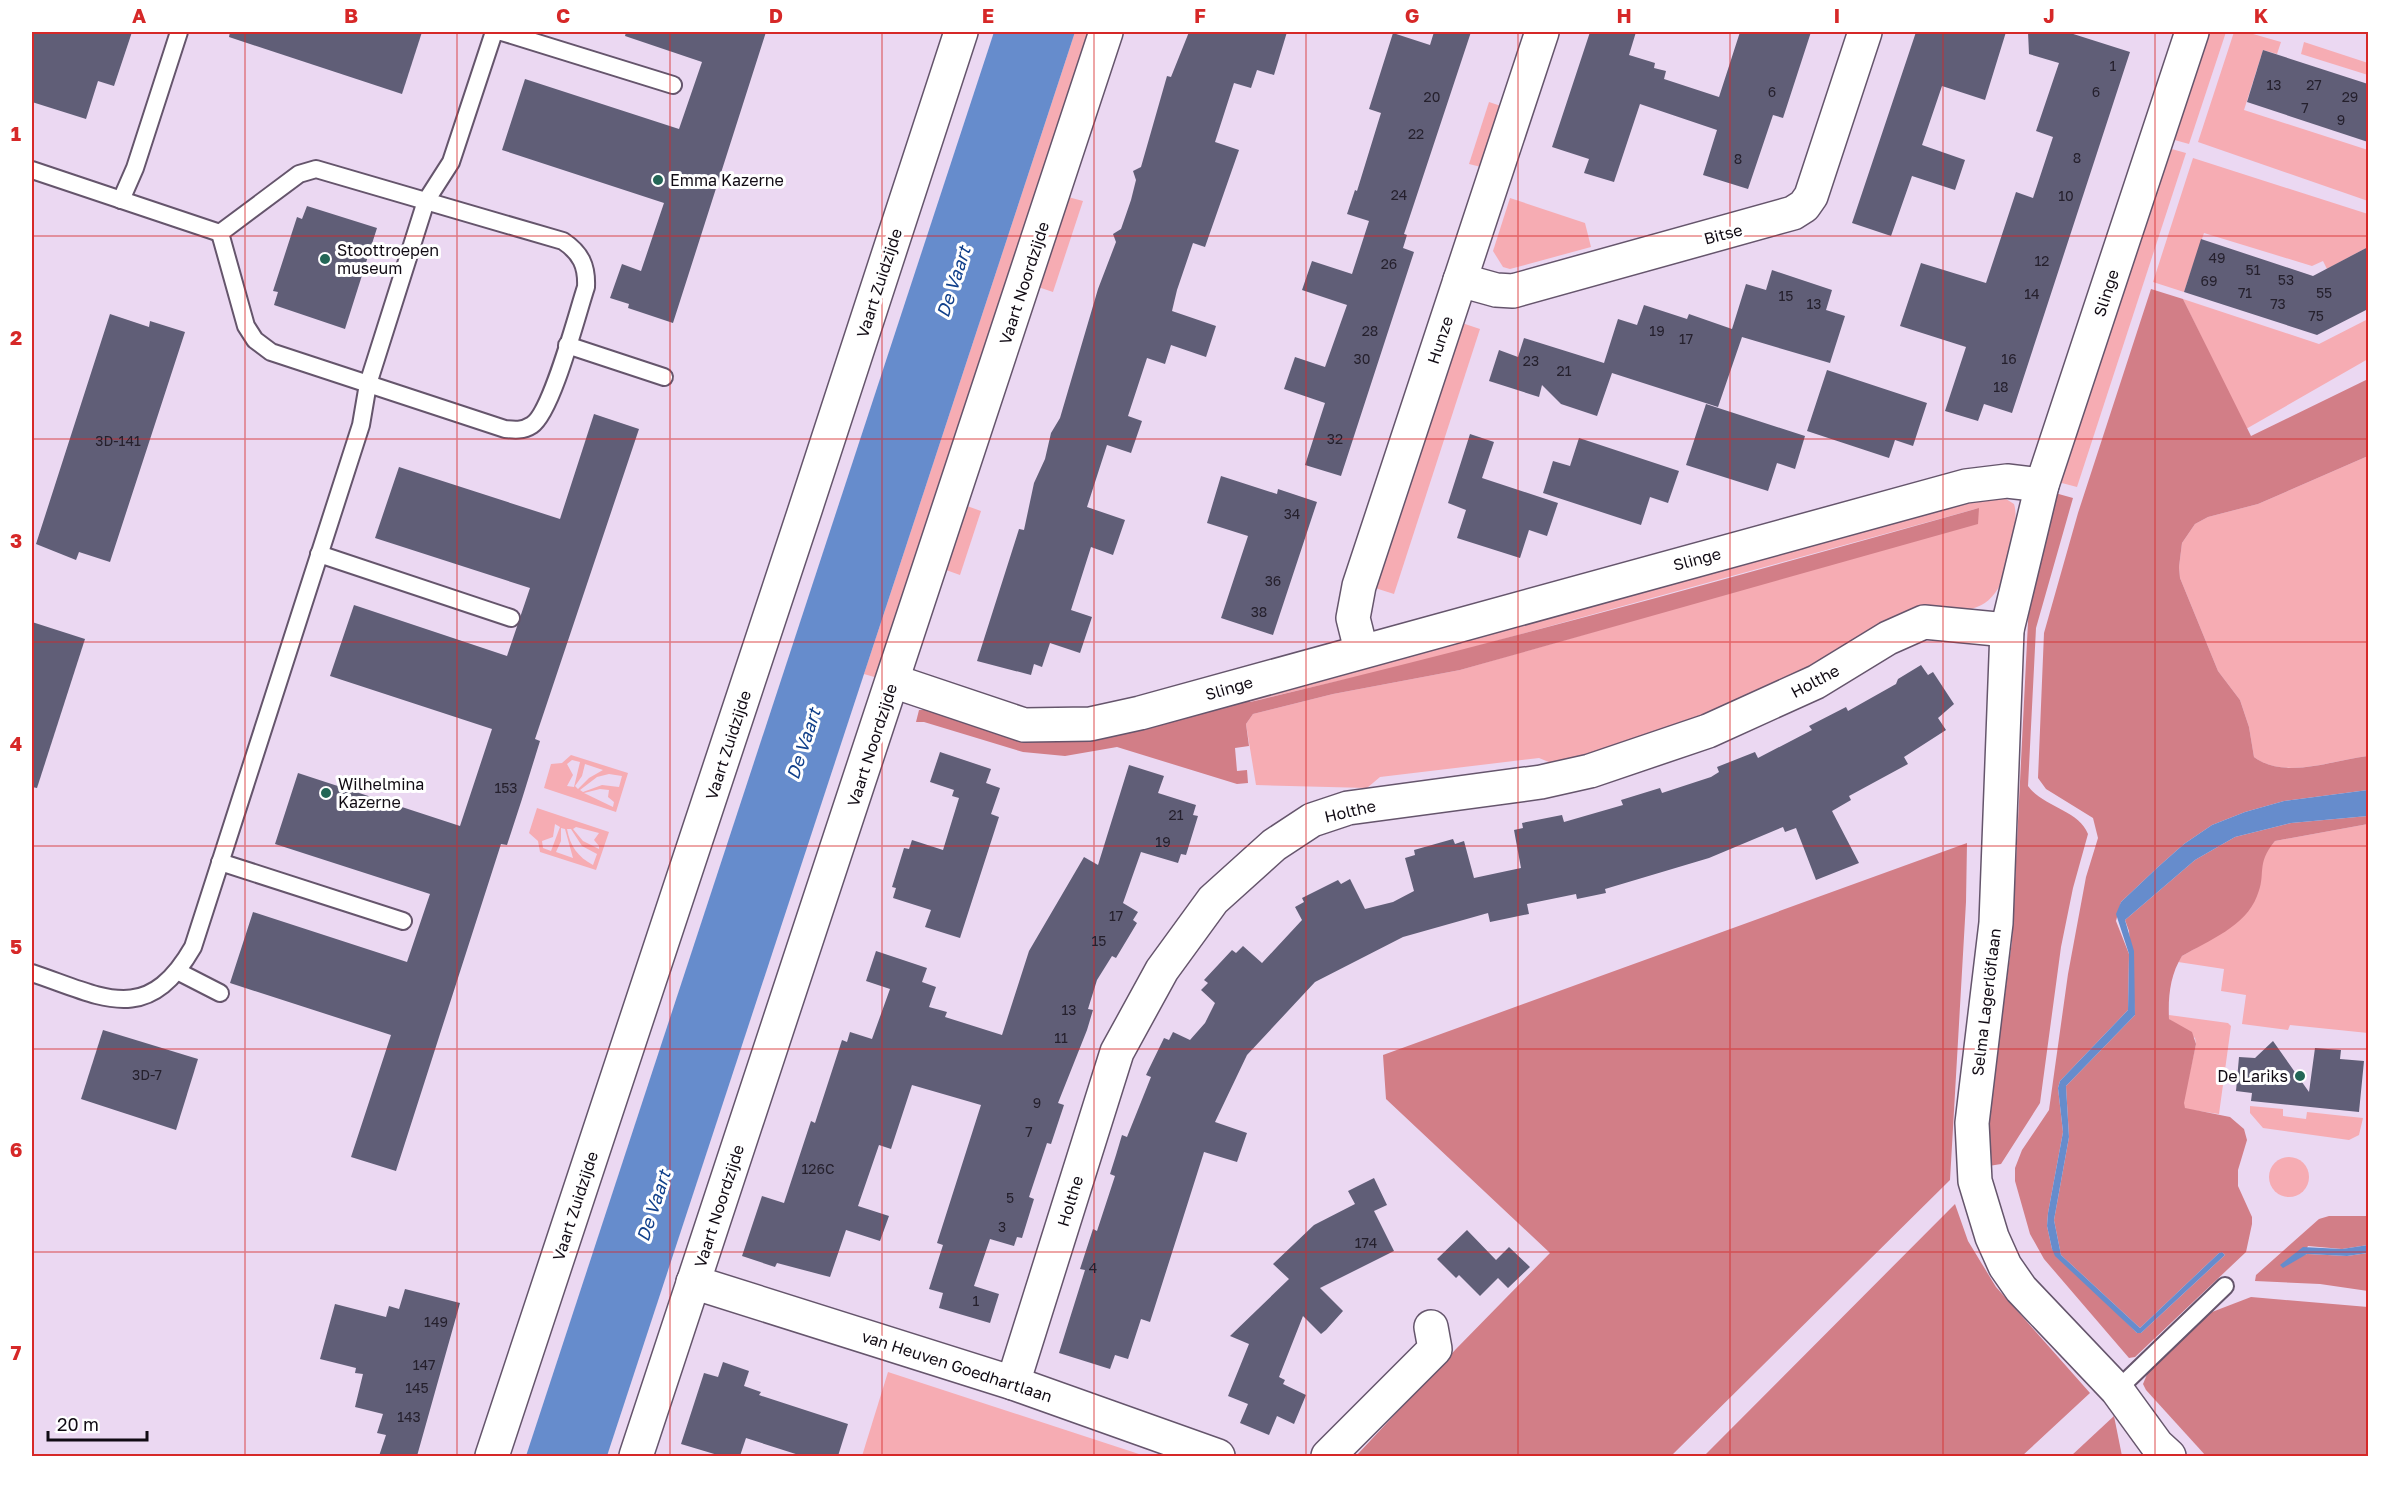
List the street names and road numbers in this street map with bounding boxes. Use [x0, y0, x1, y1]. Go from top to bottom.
street label: Vaart Noordzijde [995, 219, 1053, 347]
street label: Bitse [1701, 219, 1745, 249]
street label: Vaart Zuidzijde [852, 226, 906, 340]
street label: Slinge [2089, 267, 2123, 319]
street label: Hunze [1423, 314, 1457, 366]
street label: Slinge [1671, 543, 1723, 575]
street label: Holthe [1787, 660, 1843, 702]
street label: Slinge [1203, 672, 1255, 704]
street label: Vaart Noordzijde [843, 681, 901, 809]
street label: Vaart Zuidzijde [701, 688, 755, 802]
street label: Holthe [1322, 795, 1378, 827]
street label: Selma Lagerlöflaan [1967, 927, 2005, 1077]
street label: Vaart Noordzijde [690, 1142, 748, 1270]
street label: Vaart Zuidzijde [548, 1149, 602, 1263]
street label: Holthe [1053, 1173, 1087, 1229]
street label: van Heuven Goedhartlaan [859, 1326, 1055, 1406]

